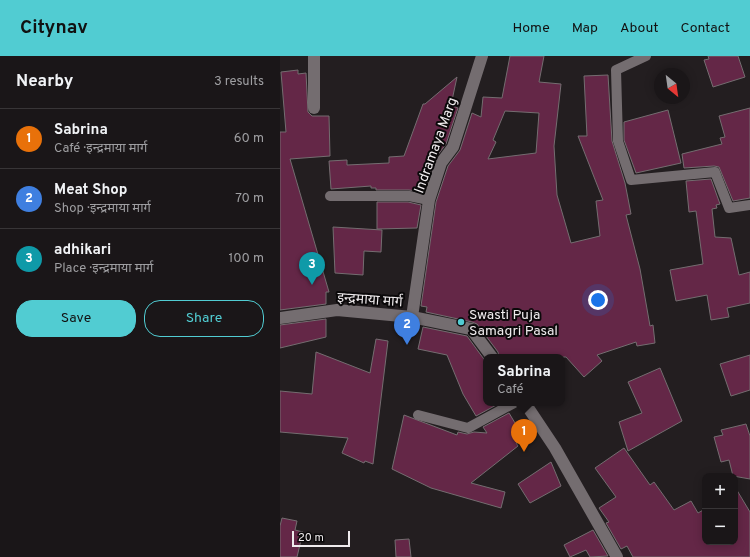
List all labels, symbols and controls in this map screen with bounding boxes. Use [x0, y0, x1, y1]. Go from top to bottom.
text: Citynav [20, 16, 88, 40]
text: Home [513, 20, 550, 37]
text: Map [572, 20, 598, 37]
text: About [620, 20, 659, 37]
text: Contact [681, 20, 730, 37]
north arrow [654, 68, 690, 104]
text: Nearby [16, 71, 73, 93]
text: 3 results [214, 74, 264, 90]
street label: Indramaya Marg [411, 95, 462, 196]
text: Sabrina [54, 121, 108, 140]
text: 1 [26, 131, 32, 147]
text: 60 m [234, 131, 264, 147]
text: Café · इन्द्रमाया मार्ग [54, 141, 147, 157]
text: Meat Shop [54, 181, 127, 200]
text: 2 [25, 191, 33, 207]
text: 70 m [235, 191, 264, 207]
text: Shop · इन्द्रमाया मार्ग [54, 201, 151, 217]
text: adhikari [54, 241, 111, 260]
text: 3 [25, 251, 33, 267]
text: 100 m [228, 251, 264, 267]
pin: 3 [299, 252, 325, 285]
text: Place · इन्द्रमाया मार्ग [54, 261, 153, 277]
street label: इन्द्रमाया मार्ग [337, 289, 404, 311]
your location [588, 290, 608, 310]
button: Save [16, 300, 136, 337]
button: Share [144, 300, 264, 337]
place label: Swasti Puja Samagri Pasal [469, 307, 558, 340]
pin: 2 [394, 312, 420, 345]
marker: Swasti Puja Samagri Pasal [456, 317, 466, 327]
popup [483, 354, 565, 406]
text: Sabrina [497, 363, 551, 382]
text: Café [497, 382, 523, 398]
pin: 1 [511, 419, 537, 452]
map controls [702, 473, 738, 545]
button: + [702, 473, 738, 509]
button: − [702, 509, 738, 545]
scale bar [292, 529, 350, 548]
text: 20 m [298, 531, 324, 545]

